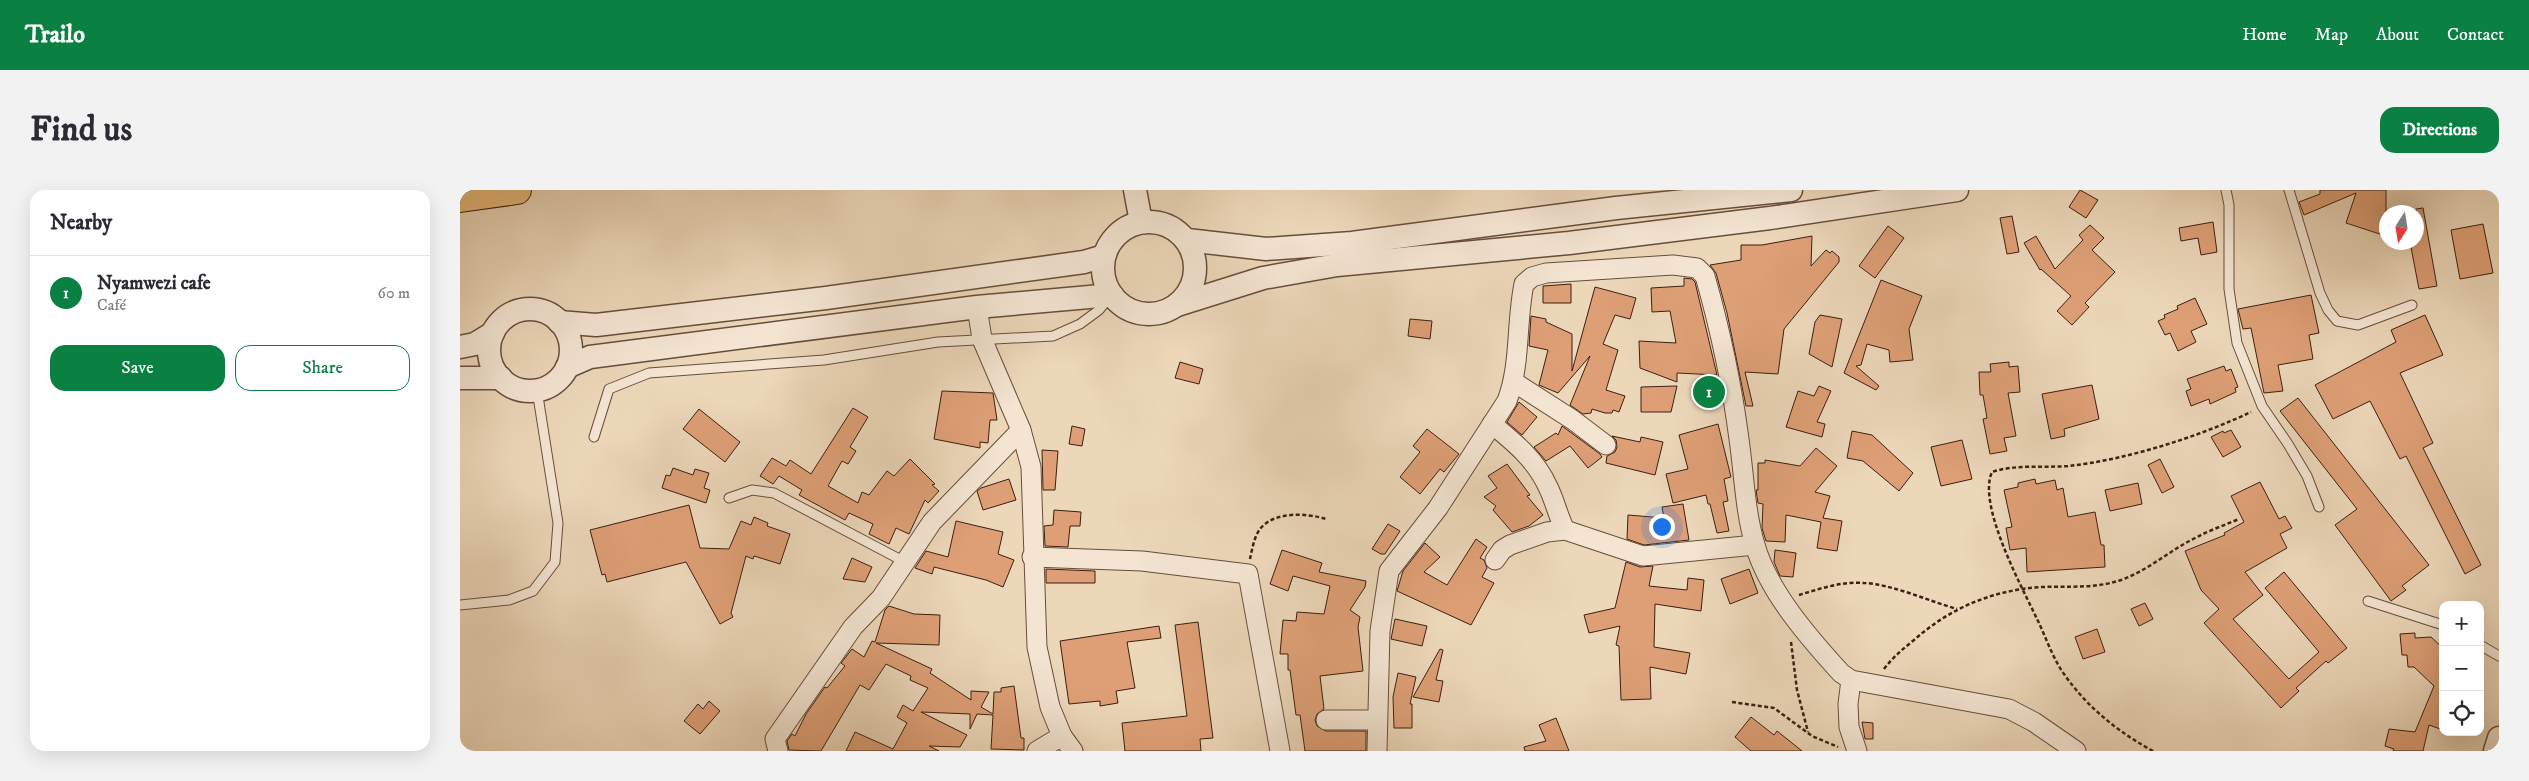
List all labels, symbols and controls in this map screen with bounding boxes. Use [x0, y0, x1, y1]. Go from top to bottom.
text: Trailo [25, 20, 85, 50]
text: Home [2242, 24, 2287, 46]
text: Map [2315, 24, 2348, 46]
text: About [2376, 24, 2419, 46]
text: Contact [2447, 24, 2504, 46]
button: Directions [2380, 107, 2499, 153]
text: Find us [30, 108, 132, 152]
north arrow [2379, 205, 2424, 250]
text: Nearby [50, 210, 112, 236]
text: Nyamwezi cafe [97, 272, 211, 295]
text: 1 [63, 283, 69, 303]
text: 60 m [378, 283, 410, 303]
text: Café [97, 295, 126, 315]
button: Save [50, 345, 225, 391]
button: Share [235, 345, 410, 391]
pin: 1 [1693, 373, 1725, 411]
your location [1649, 514, 1675, 540]
map controls [2439, 601, 2484, 736]
button: + [2439, 601, 2484, 646]
button: − [2439, 646, 2484, 691]
button: locate [2439, 691, 2484, 736]

